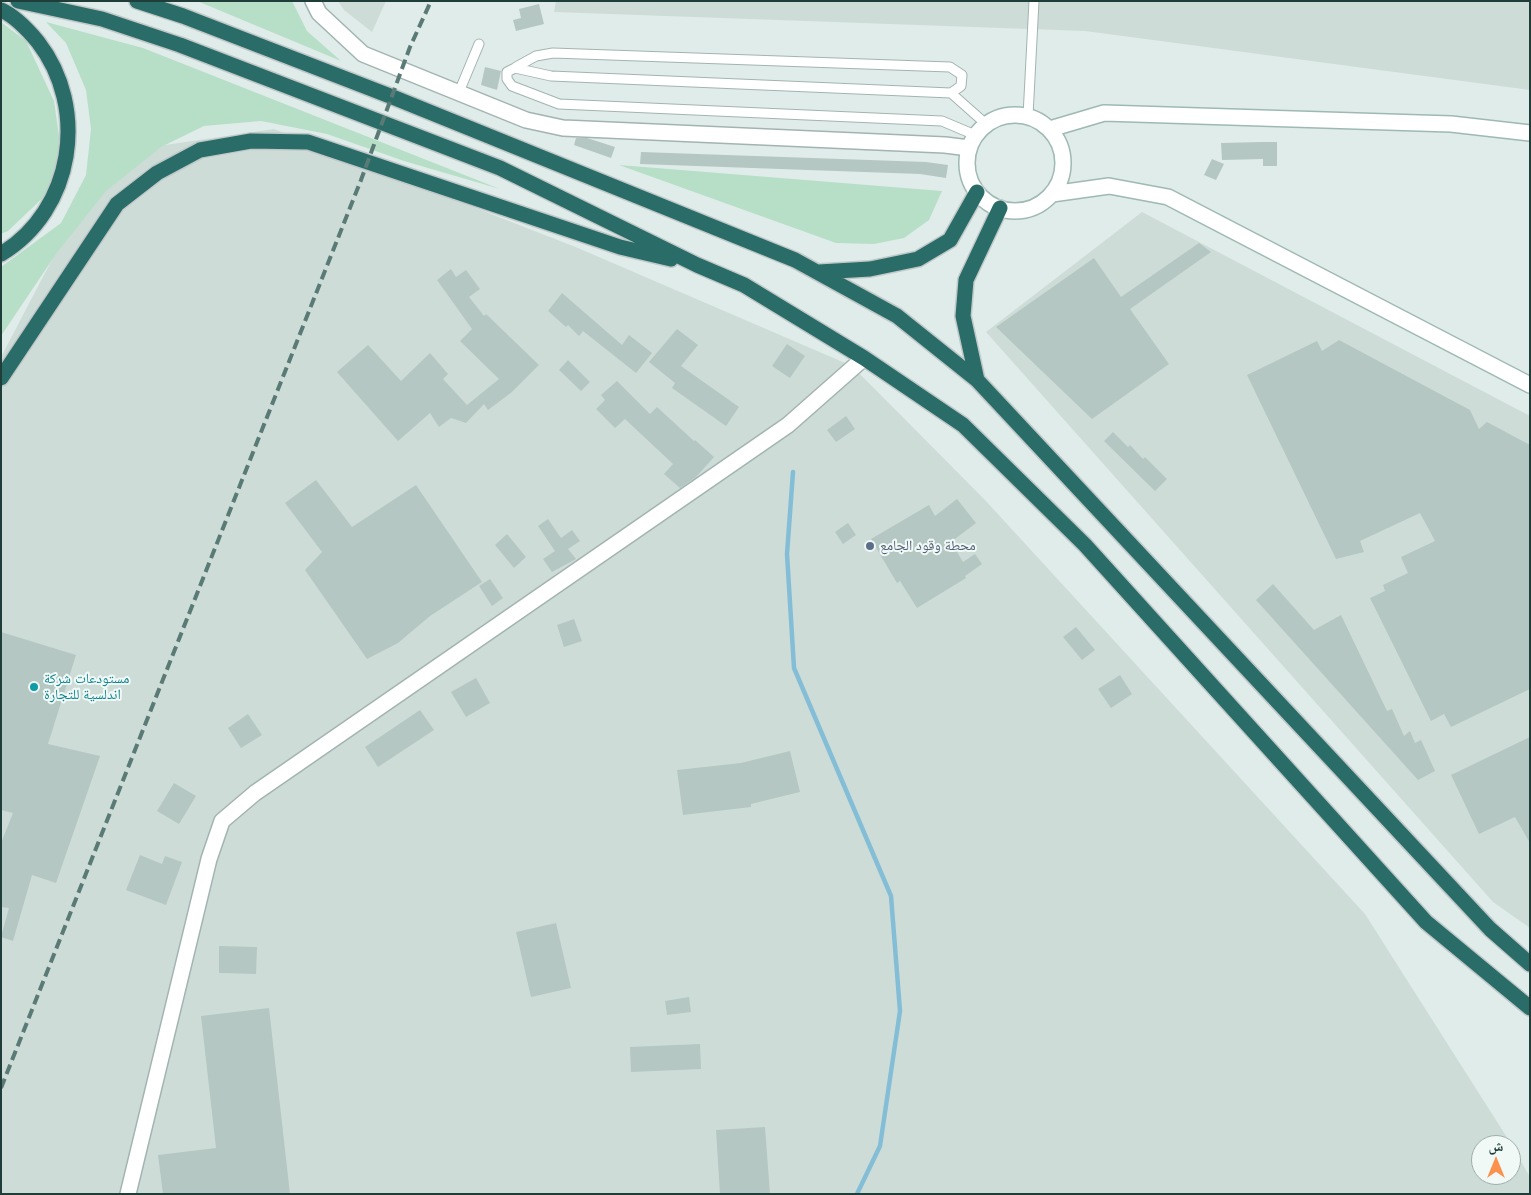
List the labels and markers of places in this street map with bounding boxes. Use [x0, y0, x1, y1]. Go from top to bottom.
place label: محطة وقود الجامع [880, 538, 976, 554]
marker: محطة وقود الجامع [864, 540, 876, 552]
place label: مستودعات شركة اندلسية للتجارة [44, 671, 129, 704]
marker: مستودعات شركة اندلسية للتجارة [28, 681, 40, 693]

